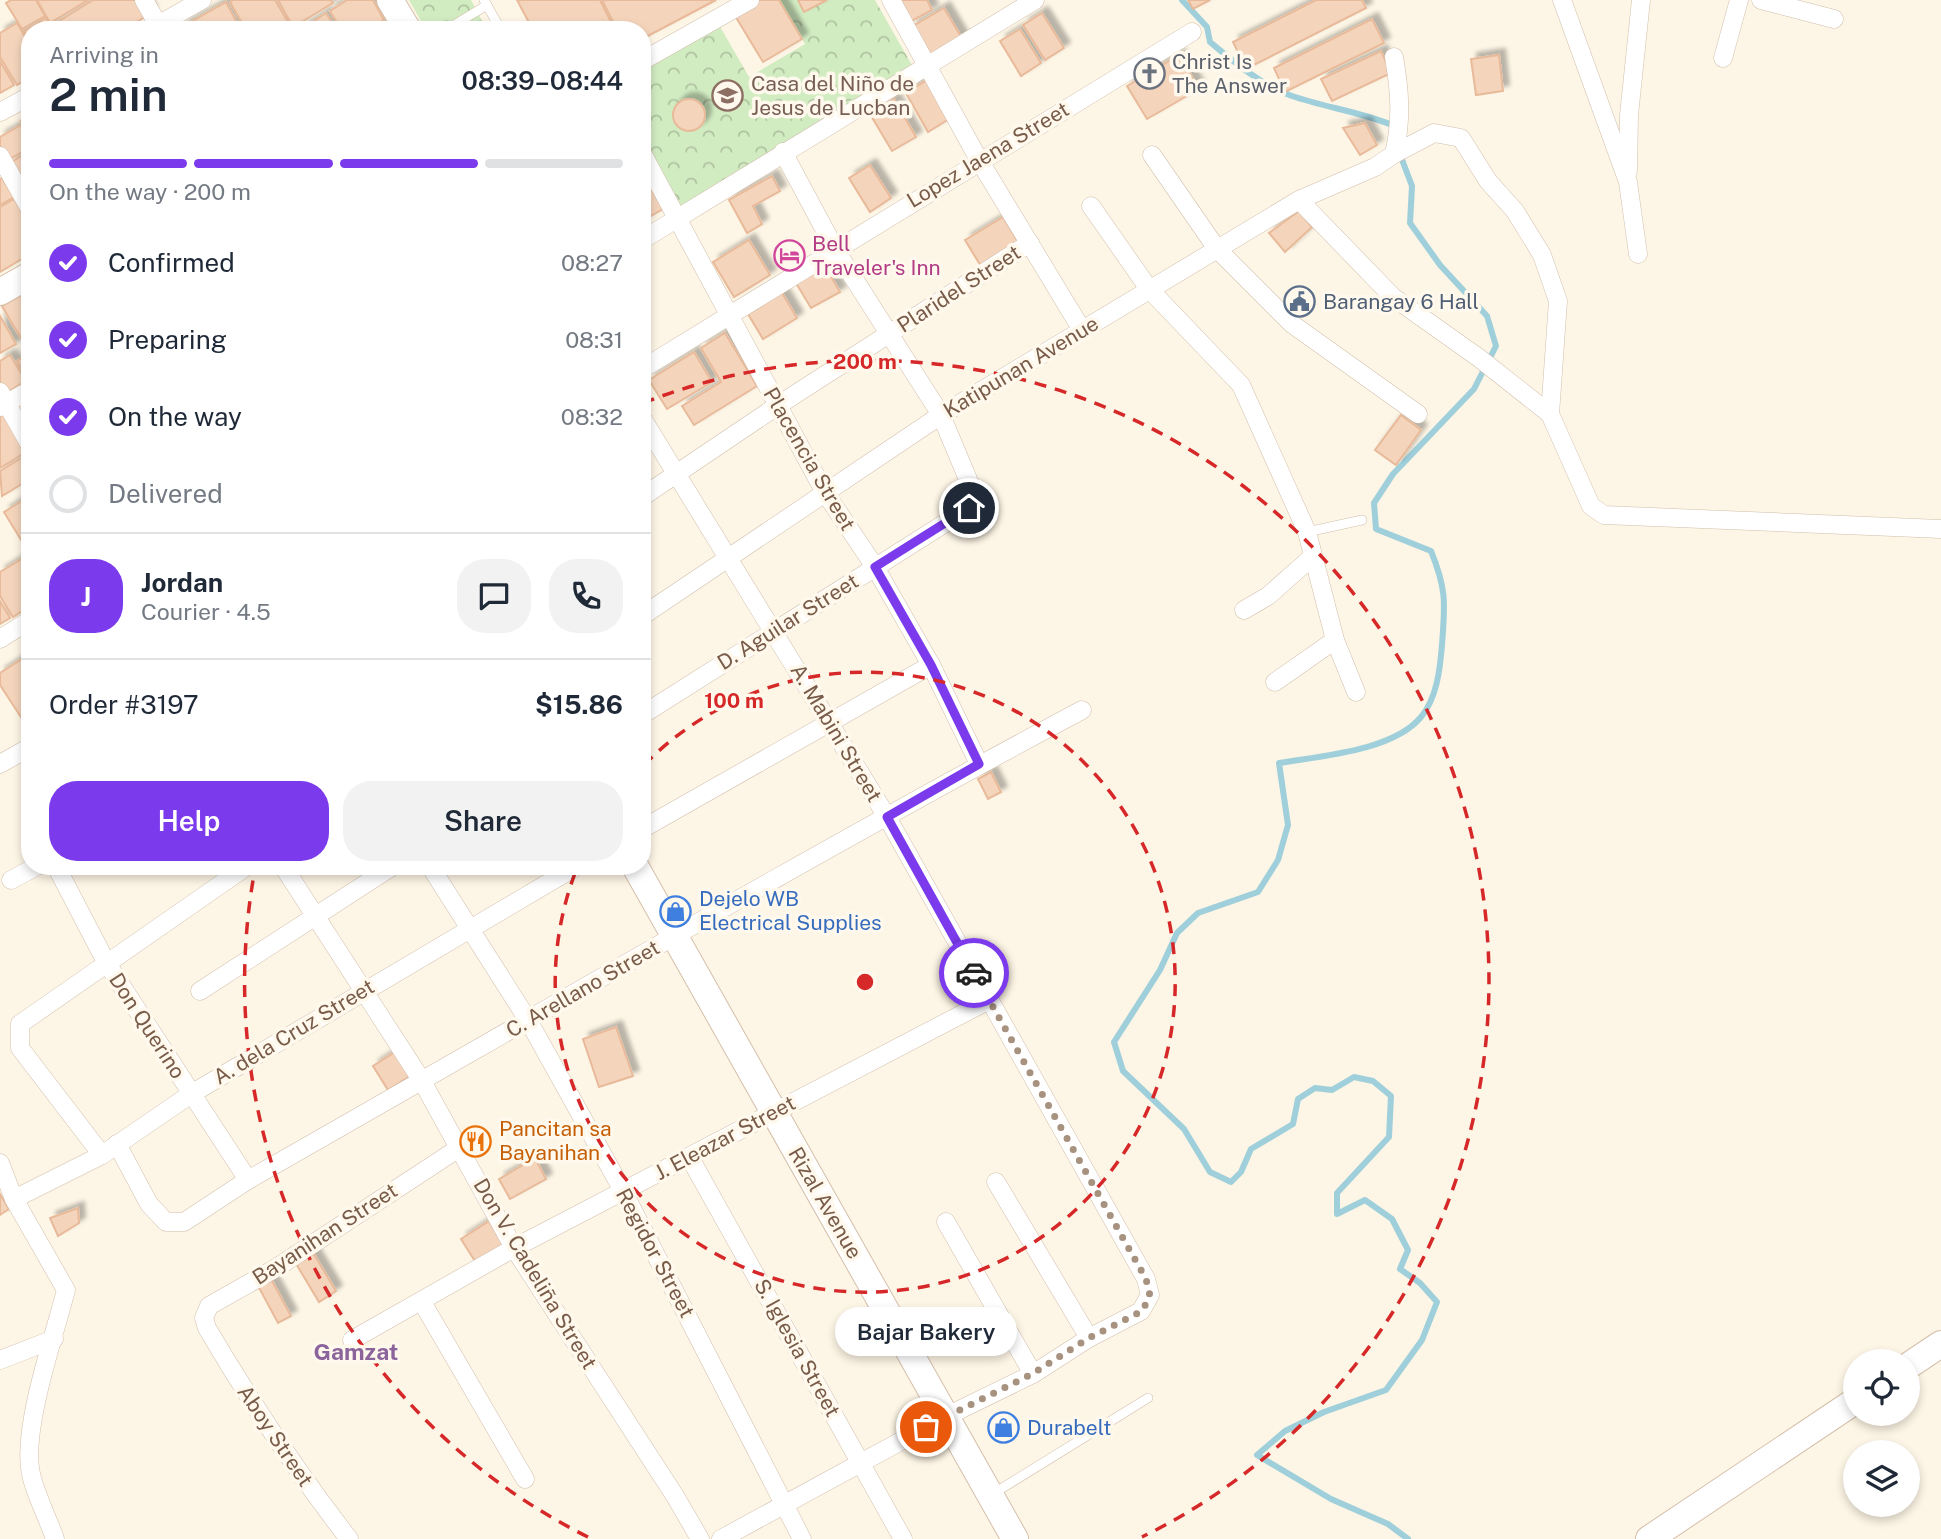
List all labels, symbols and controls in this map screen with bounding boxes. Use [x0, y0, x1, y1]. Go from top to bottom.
text: Arriving in [49, 41, 159, 68]
place label: Christ Is The Answer [1172, 49, 1287, 98]
church icon: Christ Is The Answer [1132, 57, 1166, 91]
text: 08:39–08:44 [461, 65, 623, 96]
text: 2 min [49, 67, 168, 121]
place label: Casa del Niño de Jesus de Lucban [751, 71, 914, 120]
school or university icon: Casa del Niño de Jesus de Lucban [711, 79, 745, 113]
street label: Lopez Jaena Street [902, 96, 1073, 213]
text: On the way · 200 m [49, 178, 251, 205]
place label: Bell Traveler's Inn [812, 231, 941, 280]
hotel icon: Bell Traveler's Inn [772, 239, 806, 273]
street label: Plaridel Street [892, 239, 1025, 338]
icon: check [49, 244, 87, 282]
text: Confirmed [108, 247, 235, 278]
text: 08:27 [561, 249, 623, 276]
public building icon: Barangay 6 Hall [1283, 285, 1317, 319]
place label: Barangay 6 Hall [1323, 289, 1479, 314]
street label: Katipunan Avenue [939, 310, 1103, 423]
icon: check [49, 321, 87, 359]
text: Preparing [108, 324, 227, 355]
text: 08:31 [565, 326, 623, 353]
text: 200 m [833, 349, 897, 374]
street label: Placencia Street [758, 383, 861, 535]
icon: check [49, 398, 87, 436]
text: On the way [108, 401, 242, 432]
text: 08:32 [561, 403, 623, 430]
text: Delivered [108, 478, 223, 509]
pin [939, 478, 999, 538]
icon: home [950, 489, 988, 527]
button: chat [457, 559, 531, 633]
button: phone [549, 559, 623, 633]
text: Jordan [141, 567, 223, 598]
street label: D. Aguilar Street [713, 568, 863, 675]
text: J [81, 581, 91, 612]
text: Courier · 4.5 [141, 598, 271, 625]
street label: A. Mabini Street [785, 659, 887, 806]
text: 100 m [704, 688, 764, 713]
text: Order #3197 [49, 689, 199, 720]
text: $15.86 [535, 689, 623, 720]
button: Help [49, 781, 329, 861]
button: Share [343, 781, 623, 861]
place label: Dejelo WB Electrical Supplies [699, 886, 882, 935]
shop icon: Dejelo WB Electrical Supplies [659, 894, 693, 928]
street label: C. Arellano Street [502, 934, 664, 1043]
courier [939, 938, 1009, 1008]
icon: car [955, 954, 993, 992]
street label: Don Querino [104, 968, 191, 1083]
centre of rings [853, 970, 877, 994]
street label: A. dela Cruz Street [209, 974, 379, 1089]
street label: J. Eleazar Street [650, 1090, 799, 1185]
place label: Pancitan sa Bayanihan [499, 1116, 612, 1165]
restaurant icon: Pancitan sa Bayanihan [459, 1124, 493, 1158]
street label: Rizal Avenue [783, 1143, 867, 1263]
street label: Don V. Cadeliña Street [469, 1174, 602, 1374]
street label: Bayanihan Street [248, 1177, 402, 1290]
street label: Regidor Street [611, 1184, 700, 1322]
street label: S. Iglesia Street [749, 1274, 846, 1421]
callout: Bajar Bakery [835, 1308, 1017, 1357]
text: Bajar Bakery [857, 1318, 995, 1345]
district label: Gamzat [314, 1338, 398, 1365]
map controls [1843, 1349, 1920, 1517]
button: locate [1843, 1349, 1920, 1426]
street label: Aboy Street [232, 1380, 318, 1491]
pin [896, 1397, 956, 1457]
icon: bag [907, 1408, 945, 1446]
shop icon: Durabelt [987, 1411, 1021, 1445]
place label: Durabelt [1027, 1415, 1112, 1440]
button: layers [1843, 1440, 1920, 1517]

